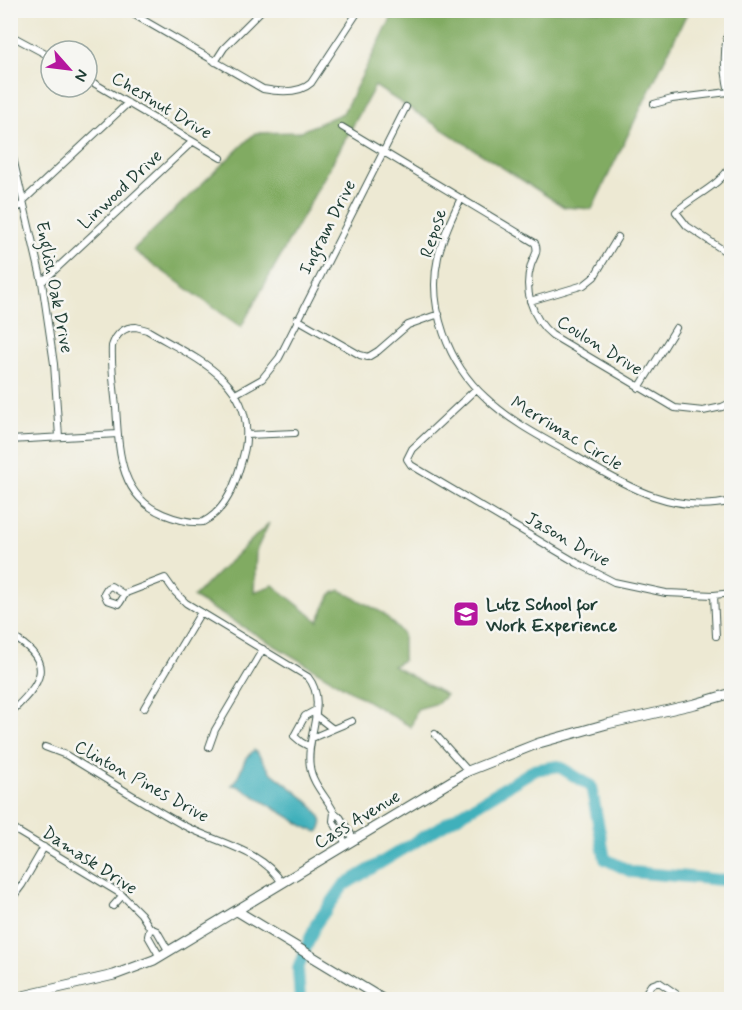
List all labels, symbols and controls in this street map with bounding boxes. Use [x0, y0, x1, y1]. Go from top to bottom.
north arrow [39, 39, 99, 99]
text: N [69, 66, 93, 85]
street label: Chestnut Drive [107, 66, 216, 145]
street label: Linwood Drive [73, 144, 168, 235]
street label: Ingram Drive [294, 176, 364, 280]
street label: Repose [415, 206, 453, 261]
street label: English Oak Drive [27, 219, 79, 356]
street label: Coulon Drive [552, 310, 647, 382]
street label: Merrimac Circle [506, 391, 627, 477]
street label: Jason Drive [521, 507, 614, 573]
place label: Lutz School for Work Experience [485, 593, 618, 638]
school or university icon: Lutz School for Work Experience [451, 599, 481, 629]
street label: Clinton Pines Drive [70, 735, 213, 829]
street label: Cass Avenue [310, 785, 405, 855]
street label: Damask Drive [37, 821, 142, 901]

